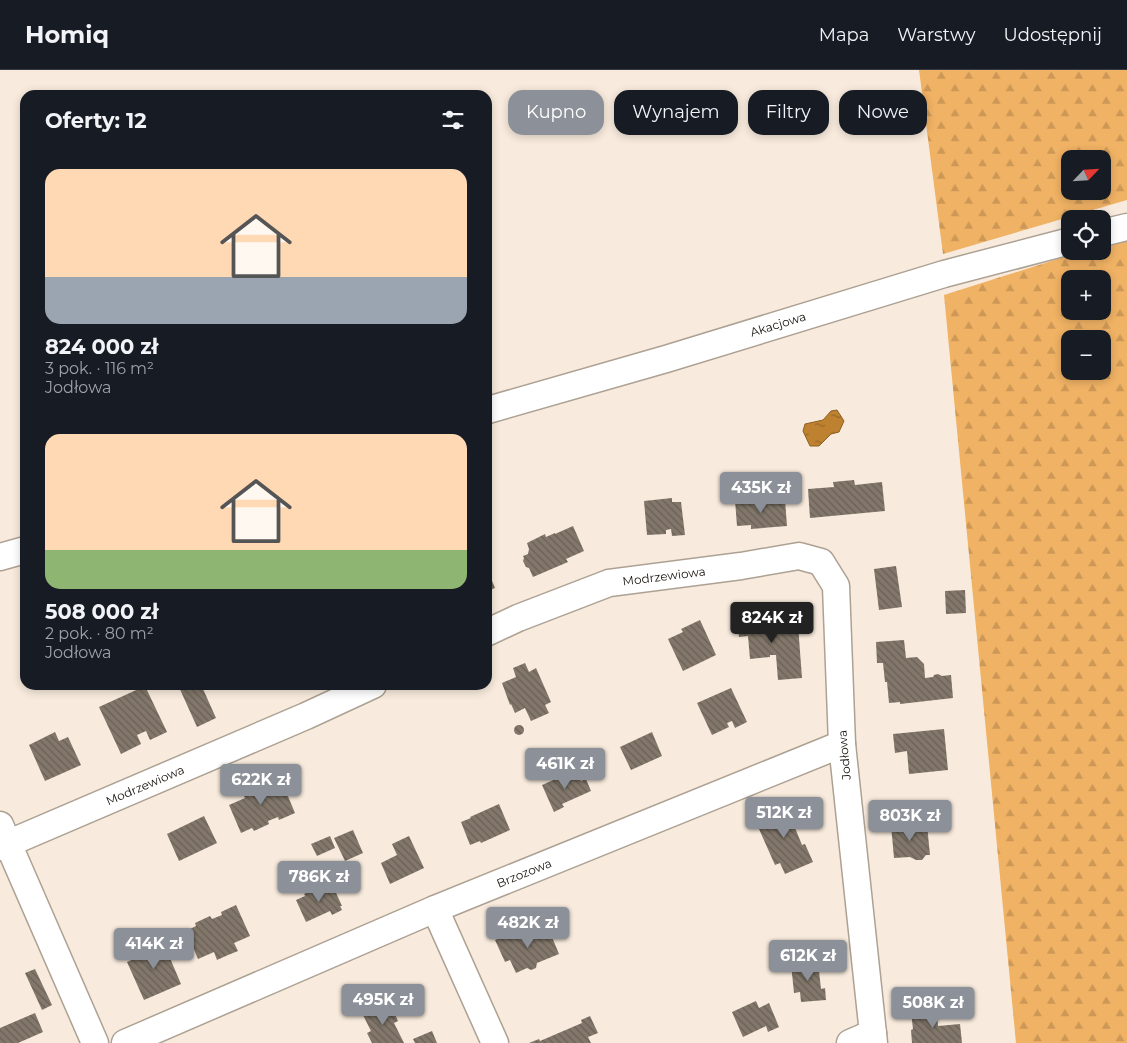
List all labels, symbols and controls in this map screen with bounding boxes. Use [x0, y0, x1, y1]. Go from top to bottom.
text: Homiq [25, 20, 109, 49]
text: Mapa [819, 24, 869, 46]
text: Warstwy [897, 24, 975, 46]
text: Udostępnij [1003, 24, 1102, 46]
chip: Kupno [508, 90, 604, 135]
chip: Wynajem [614, 90, 738, 135]
chip: Filtry [748, 90, 829, 135]
chip: Nowe [839, 90, 927, 135]
icon: filters [439, 106, 467, 134]
text: Oferty: 12 [45, 108, 147, 133]
north arrow [1061, 150, 1111, 200]
map controls [1061, 150, 1111, 380]
icon: home [211, 201, 301, 291]
button: locate [1061, 210, 1111, 260]
button: + [1061, 270, 1111, 320]
street label: Akacjowa [748, 308, 808, 340]
button: − [1061, 330, 1111, 380]
text: 824 000 zł [45, 334, 158, 359]
text: 3 pok. · 116 m² [45, 359, 154, 378]
text: Jodłowa [45, 378, 111, 397]
icon: home [211, 466, 301, 556]
pin: 435K zł [715, 472, 807, 514]
text: 435K zł [731, 478, 791, 497]
street label: Modrzewiowa [622, 563, 706, 589]
text: 508 000 zł [45, 599, 159, 624]
pin: 824K zł [726, 602, 818, 644]
text: 824K zł [741, 608, 803, 627]
text: 2 pok. · 80 m² [45, 624, 154, 643]
text: Jodłowa [45, 643, 111, 662]
street label: Jodłowa [834, 730, 854, 781]
pin: 461K zł [519, 748, 611, 790]
text: 461K zł [536, 754, 594, 773]
street label: Modrzewiowa [104, 762, 186, 808]
pin: 622K zł [215, 764, 307, 806]
text: 622K zł [231, 770, 291, 789]
pin: 512K zł [738, 796, 830, 839]
pin: 803K zł [864, 800, 956, 842]
text: 512K zł [756, 803, 812, 822]
text: 803K zł [879, 806, 941, 825]
street label: Brzozowa [494, 855, 554, 891]
pin: 786K zł [273, 860, 365, 903]
text: 786K zł [289, 867, 349, 886]
pin: 482K zł [482, 906, 574, 949]
text: 482K zł [497, 913, 559, 932]
pin: 414K zł [108, 928, 200, 970]
text: 414K zł [125, 934, 183, 953]
pin: 612K zł [762, 940, 854, 982]
text: 612K zł [780, 946, 836, 965]
pin: 495K zł [337, 984, 429, 1026]
pin: 508K zł [887, 986, 979, 1029]
text: 495K zł [353, 990, 413, 1009]
text: 508K zł [902, 993, 964, 1012]

